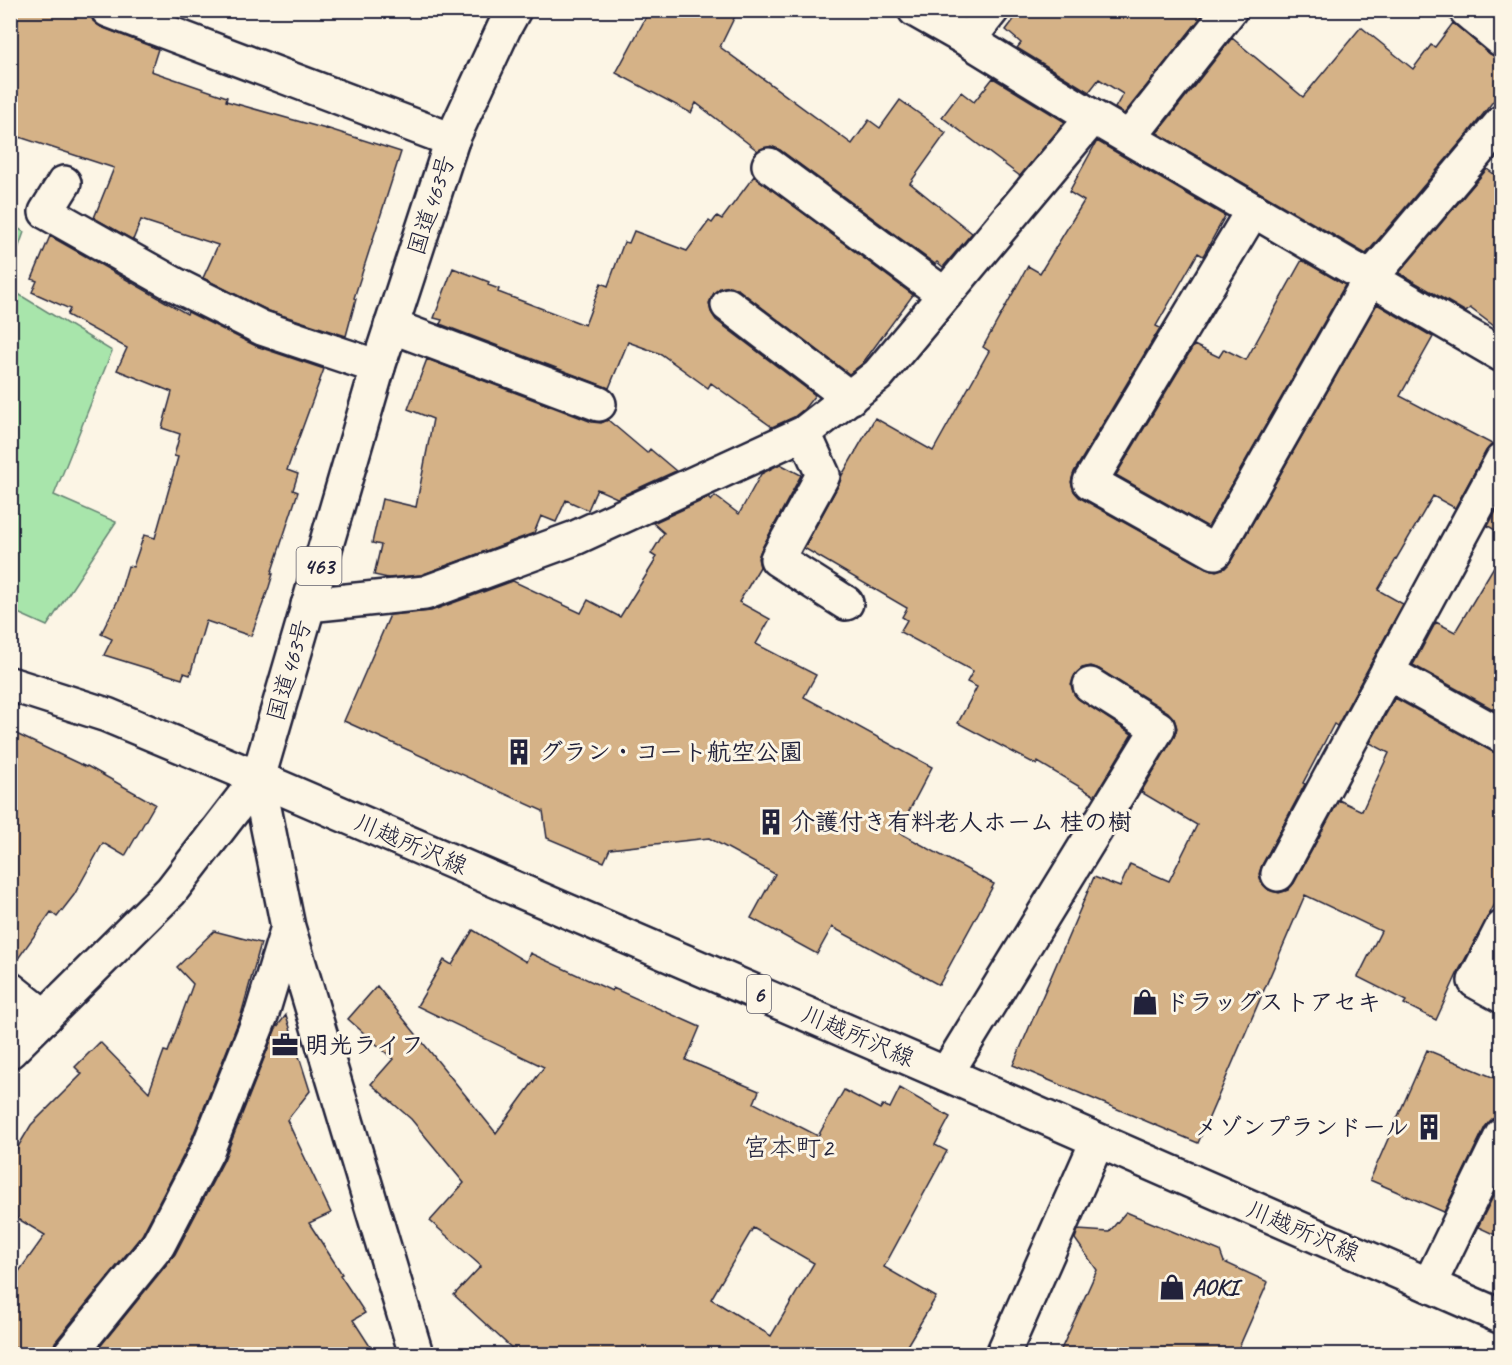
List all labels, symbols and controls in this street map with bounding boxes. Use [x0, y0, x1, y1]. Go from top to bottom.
street label: 国道463号 [401, 151, 461, 259]
road number: 463 [296, 547, 342, 585]
street label: 国道463号 [260, 616, 318, 724]
building icon: グラン・コート航空公園 [504, 737, 534, 767]
place label: グラン・コート航空公園 [539, 737, 803, 767]
street label: 川越所沢線 [350, 807, 472, 881]
building icon: 介護付き有料老人ホーム 桂の樹 [756, 807, 786, 837]
place label: 介護付き有料老人ホーム 桂の樹 [791, 807, 1132, 837]
road number: 6 [747, 975, 771, 1013]
shop icon: ドラッグストアセキ [1130, 987, 1160, 1017]
place label: ドラッグストアセキ [1165, 987, 1381, 1017]
street label: 川越所沢線 [797, 999, 919, 1073]
office icon: 明光ライフ [270, 1030, 300, 1060]
place label: 明光ライフ [305, 1030, 425, 1060]
place label: メゾンプランドール [1194, 1112, 1409, 1142]
building icon: メゾンプランドール [1414, 1112, 1444, 1142]
district label: 宮本町2 [743, 1131, 835, 1164]
street label: 川越所沢線 [1242, 1194, 1364, 1268]
shop icon: AOKI [1157, 1272, 1187, 1302]
place label: AOKI [1192, 1272, 1243, 1302]

